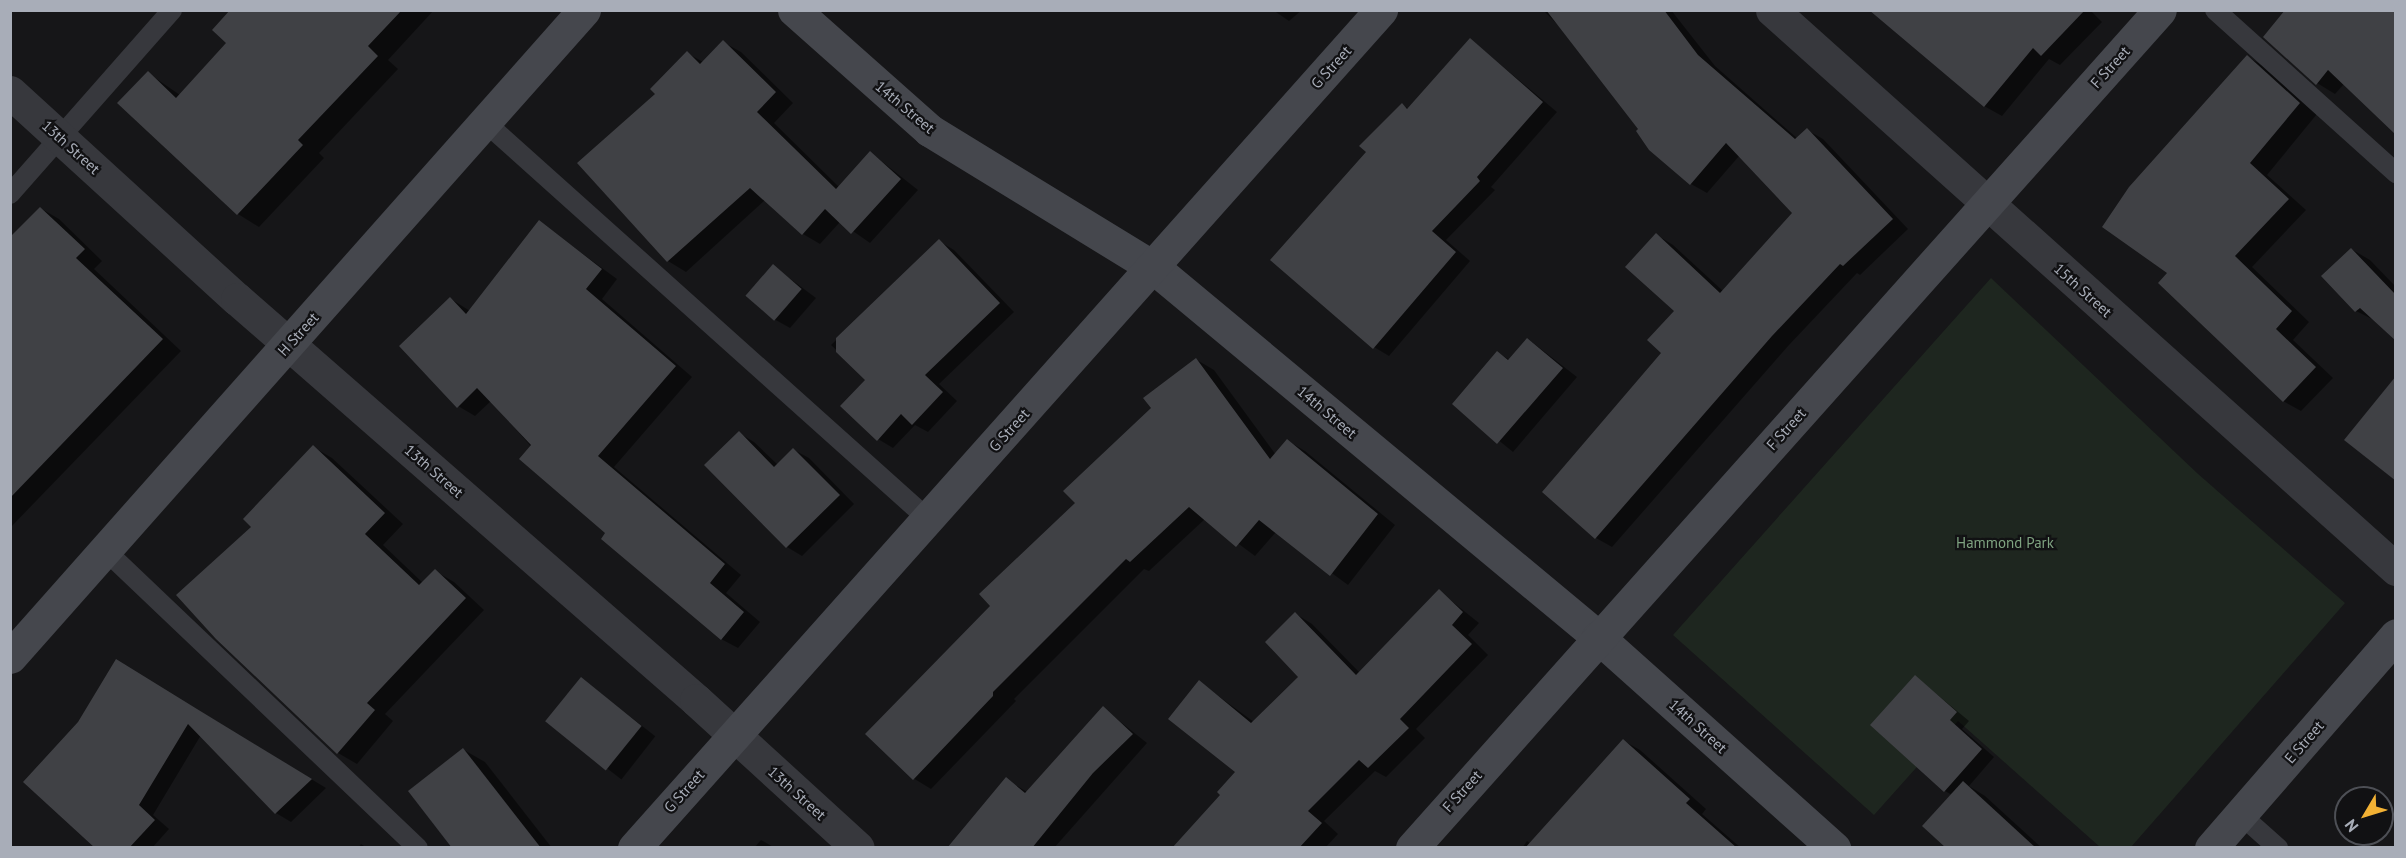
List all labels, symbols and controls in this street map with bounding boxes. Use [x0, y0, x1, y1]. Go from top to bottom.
street label: G Street [1307, 42, 1355, 92]
street label: F Street [2087, 42, 2133, 92]
street label: 14th Street [872, 77, 938, 137]
street label: 13th Street [38, 116, 104, 178]
street label: 15th Street [2050, 259, 2116, 321]
street label: H Street [274, 309, 322, 359]
street label: 14th Street [1294, 382, 1360, 442]
street label: F Street [1763, 404, 1809, 454]
street label: G Street [985, 405, 1033, 455]
street label: 13th Street [401, 441, 467, 501]
park label: Hammond Park [1956, 534, 2054, 552]
street label: 14th Street [1665, 695, 1731, 757]
street label: E Street [2281, 717, 2327, 767]
street label: 13th Street [764, 762, 830, 824]
street label: G Street [660, 766, 708, 816]
street label: F Street [1439, 766, 1485, 816]
north arrow [2334, 786, 2394, 846]
text: N [2340, 816, 2363, 836]

